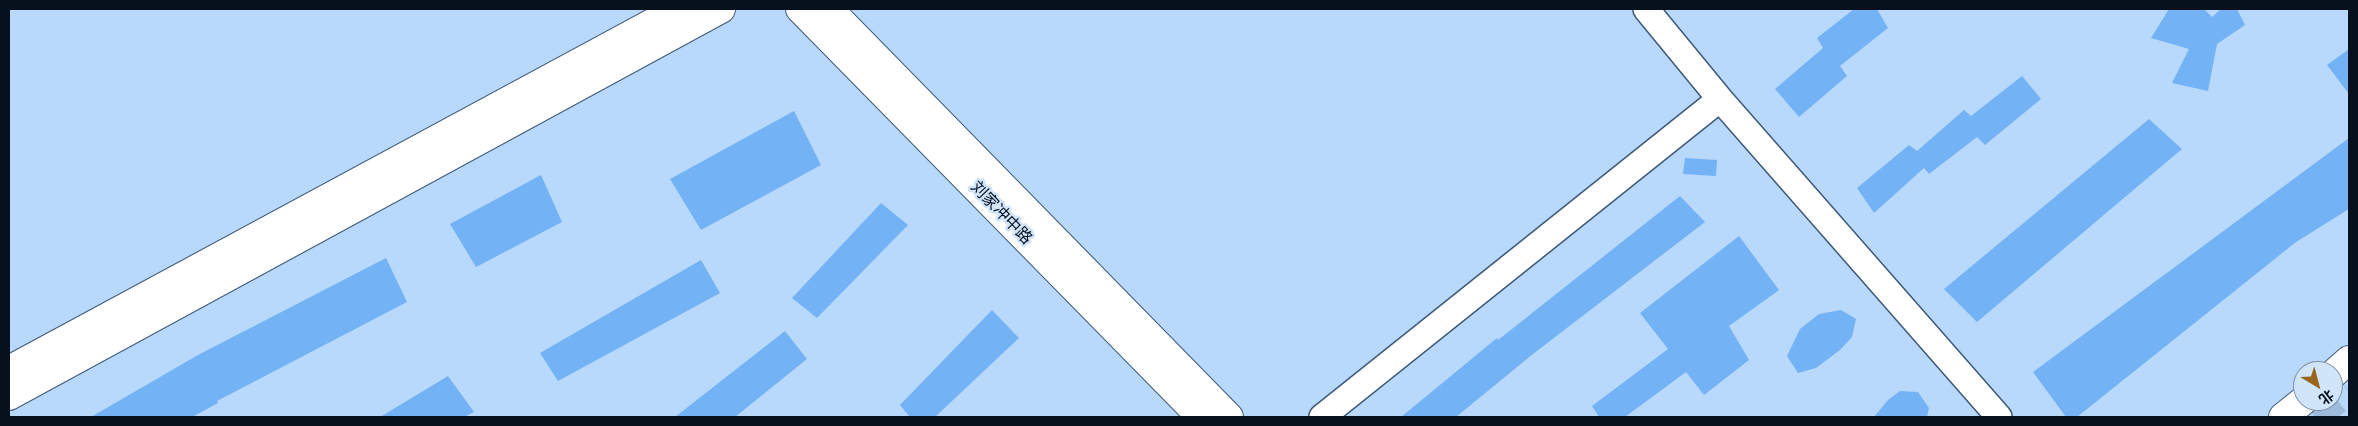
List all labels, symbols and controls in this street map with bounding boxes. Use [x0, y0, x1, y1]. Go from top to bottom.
street label: 刘家冲中路 [966, 178, 1036, 248]
north arrow [2293, 361, 2343, 411]
text: 北 [2315, 386, 2338, 409]

